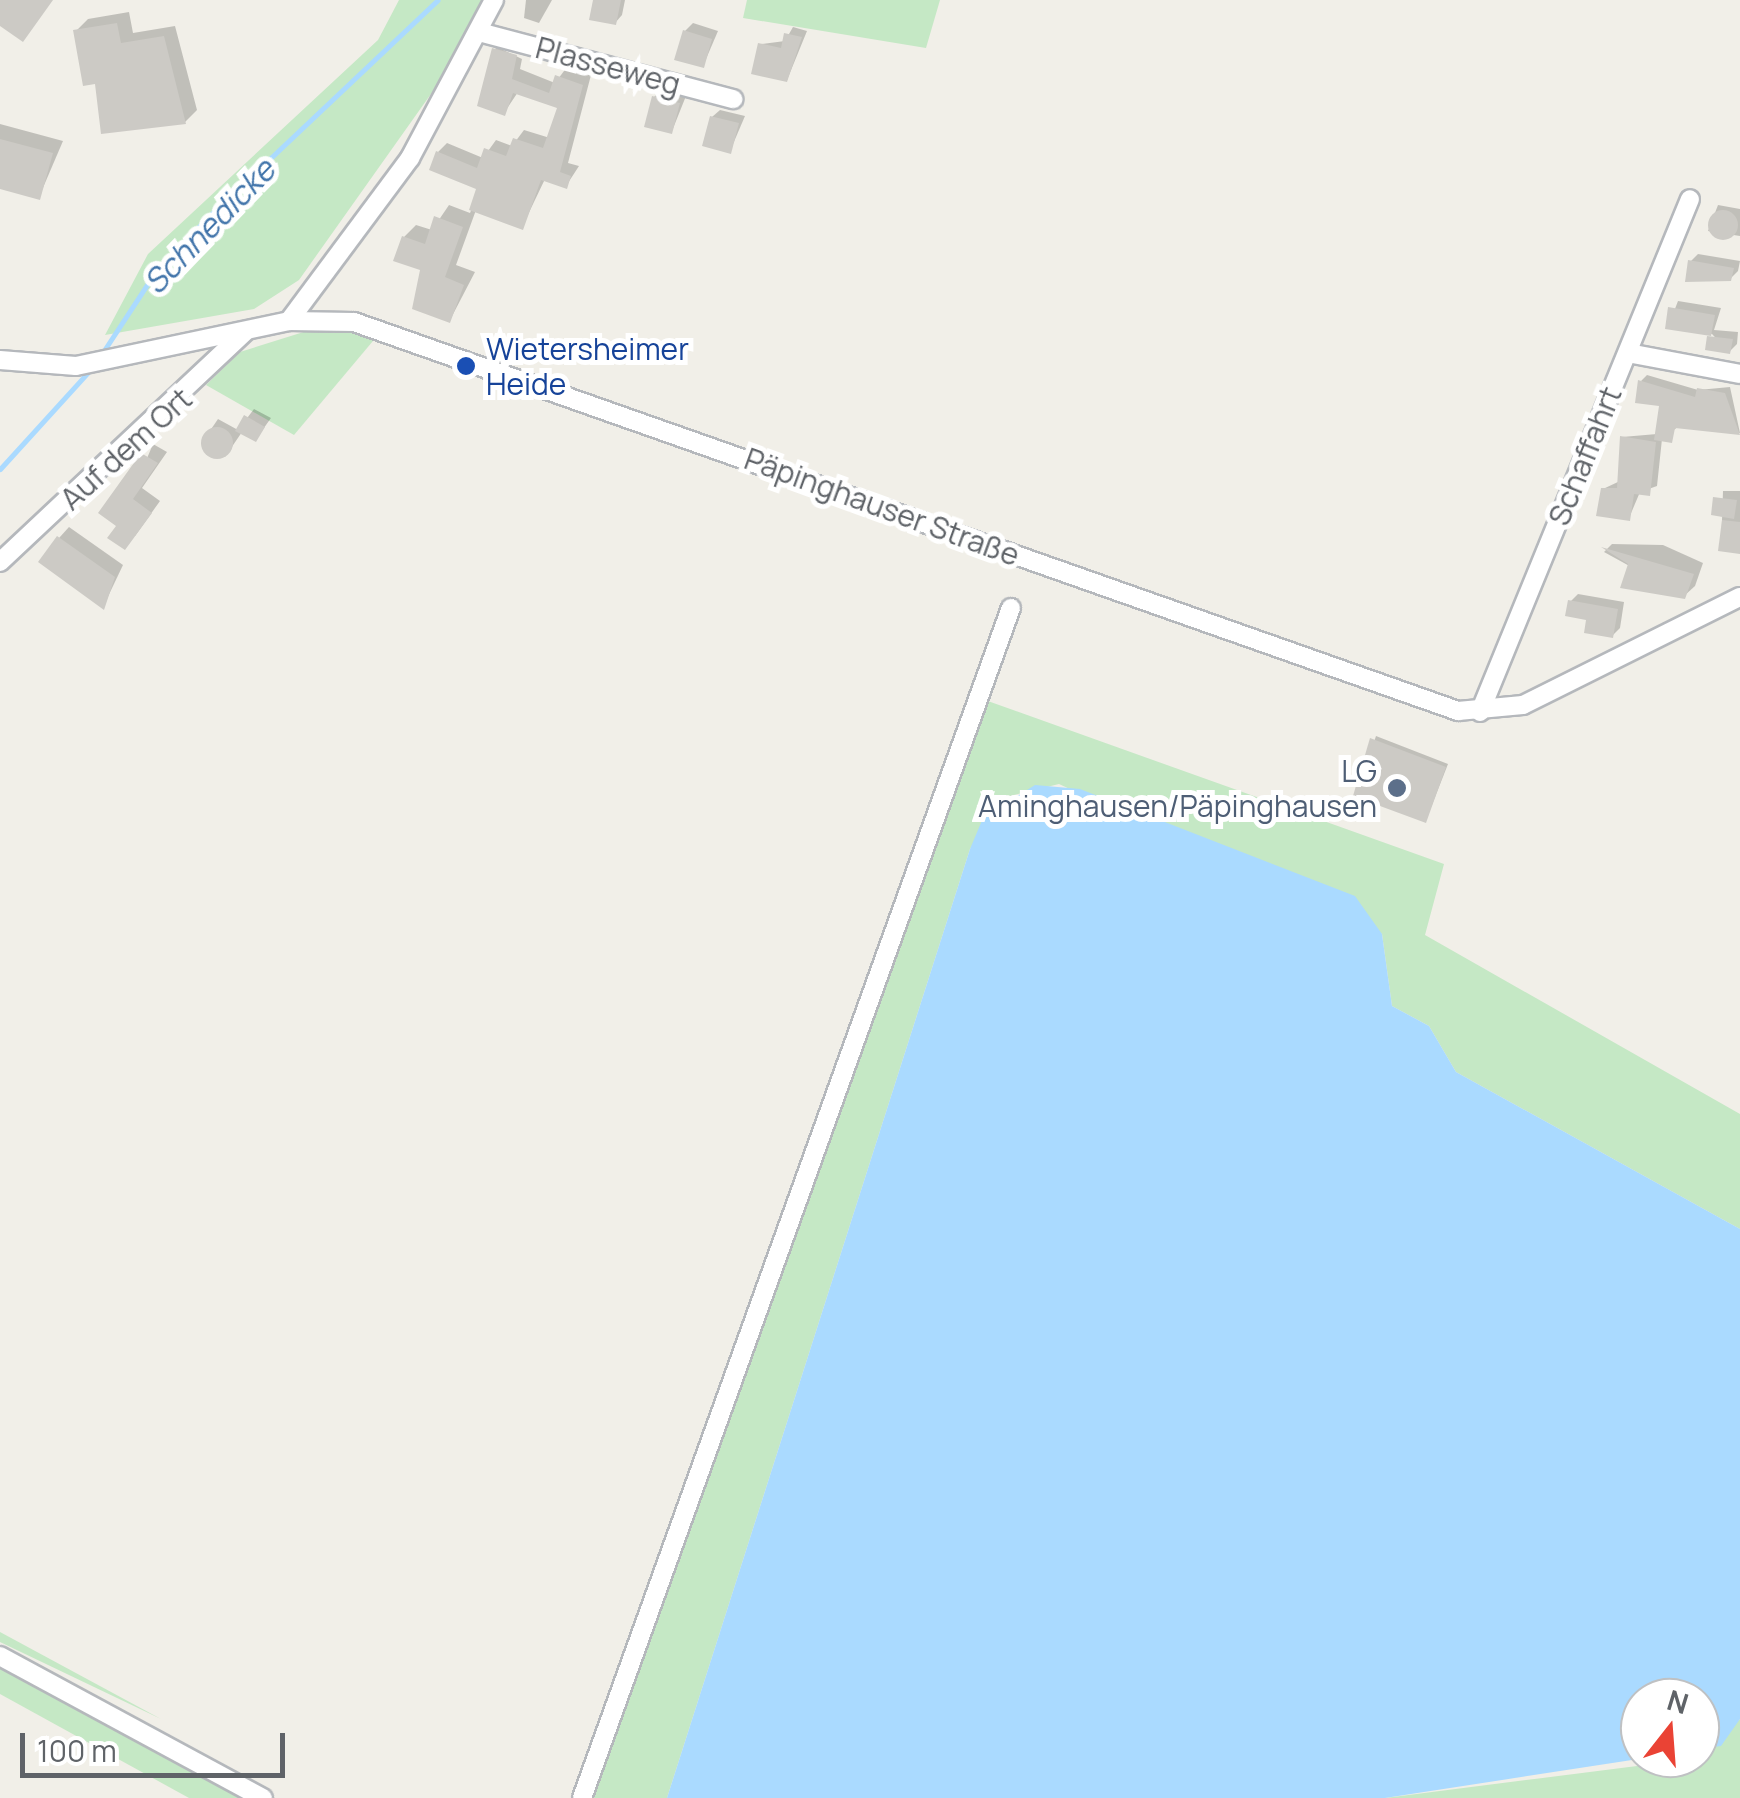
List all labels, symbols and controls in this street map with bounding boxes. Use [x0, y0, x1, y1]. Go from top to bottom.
street label: Plasseweg [532, 29, 684, 103]
water label: Schnedicke [135, 151, 283, 301]
place label: Wietersheimer Heide [486, 331, 689, 402]
marker: Wietersheimer Heide [455, 355, 477, 377]
street label: Auf dem Ort [53, 381, 199, 517]
street label: Schaffahrt [1541, 381, 1629, 531]
street label: Päpinghauser Straße [740, 441, 1024, 573]
place label: LG Aminghausen/Päpinghausen [978, 753, 1377, 824]
marker: LG Aminghausen/Päpinghausen [1386, 777, 1408, 799]
north arrow [1620, 1678, 1720, 1778]
text: N [1663, 1680, 1693, 1722]
scale bar [25, 1713, 290, 1775]
text: 100 m [37, 1730, 117, 1771]

